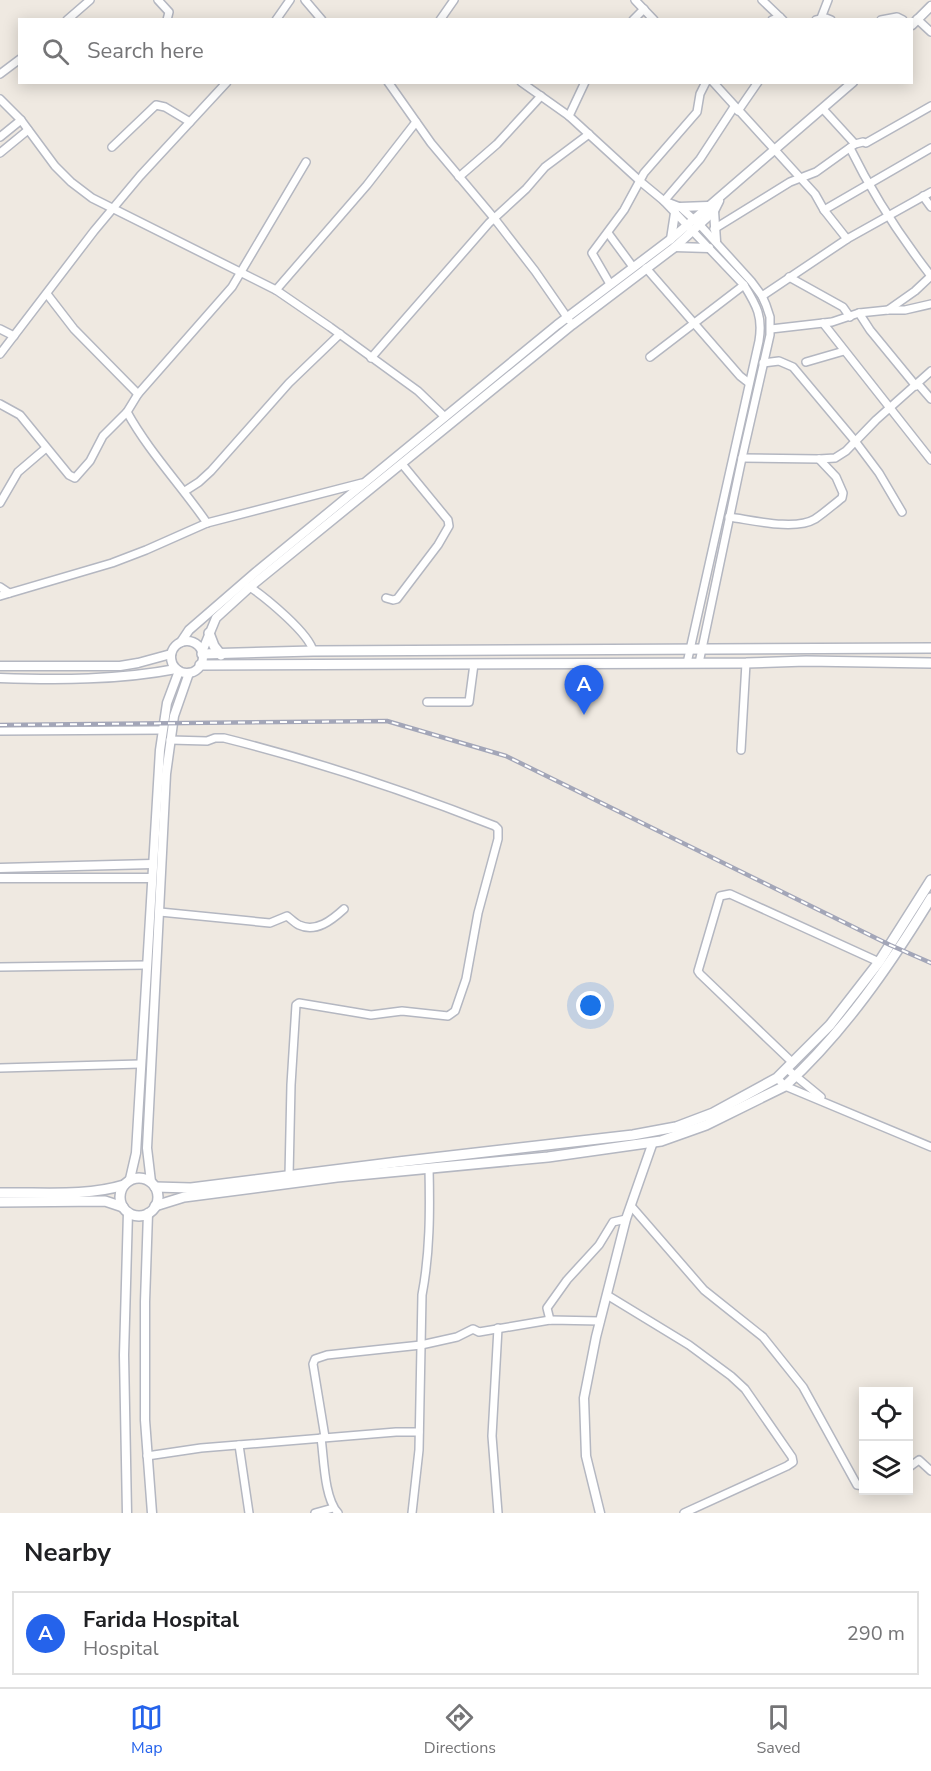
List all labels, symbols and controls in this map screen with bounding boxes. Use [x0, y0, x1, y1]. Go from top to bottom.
search box [18, 18, 913, 84]
icon: search [39, 35, 72, 68]
text: Search here [87, 36, 204, 66]
pin: A [564, 666, 604, 715]
your location [576, 991, 605, 1020]
map controls [859, 1387, 913, 1495]
button: locate [859, 1387, 913, 1441]
button: layers [859, 1441, 913, 1495]
text: Nearby [24, 1535, 111, 1570]
text: Farida Hospital [83, 1605, 239, 1635]
text: A [38, 1620, 53, 1647]
text: 290 m [847, 1620, 905, 1647]
text: Hospital [83, 1635, 159, 1662]
tab: Map [130, 1701, 163, 1759]
tab: Directions [424, 1701, 496, 1759]
tab: Saved [757, 1701, 801, 1759]

